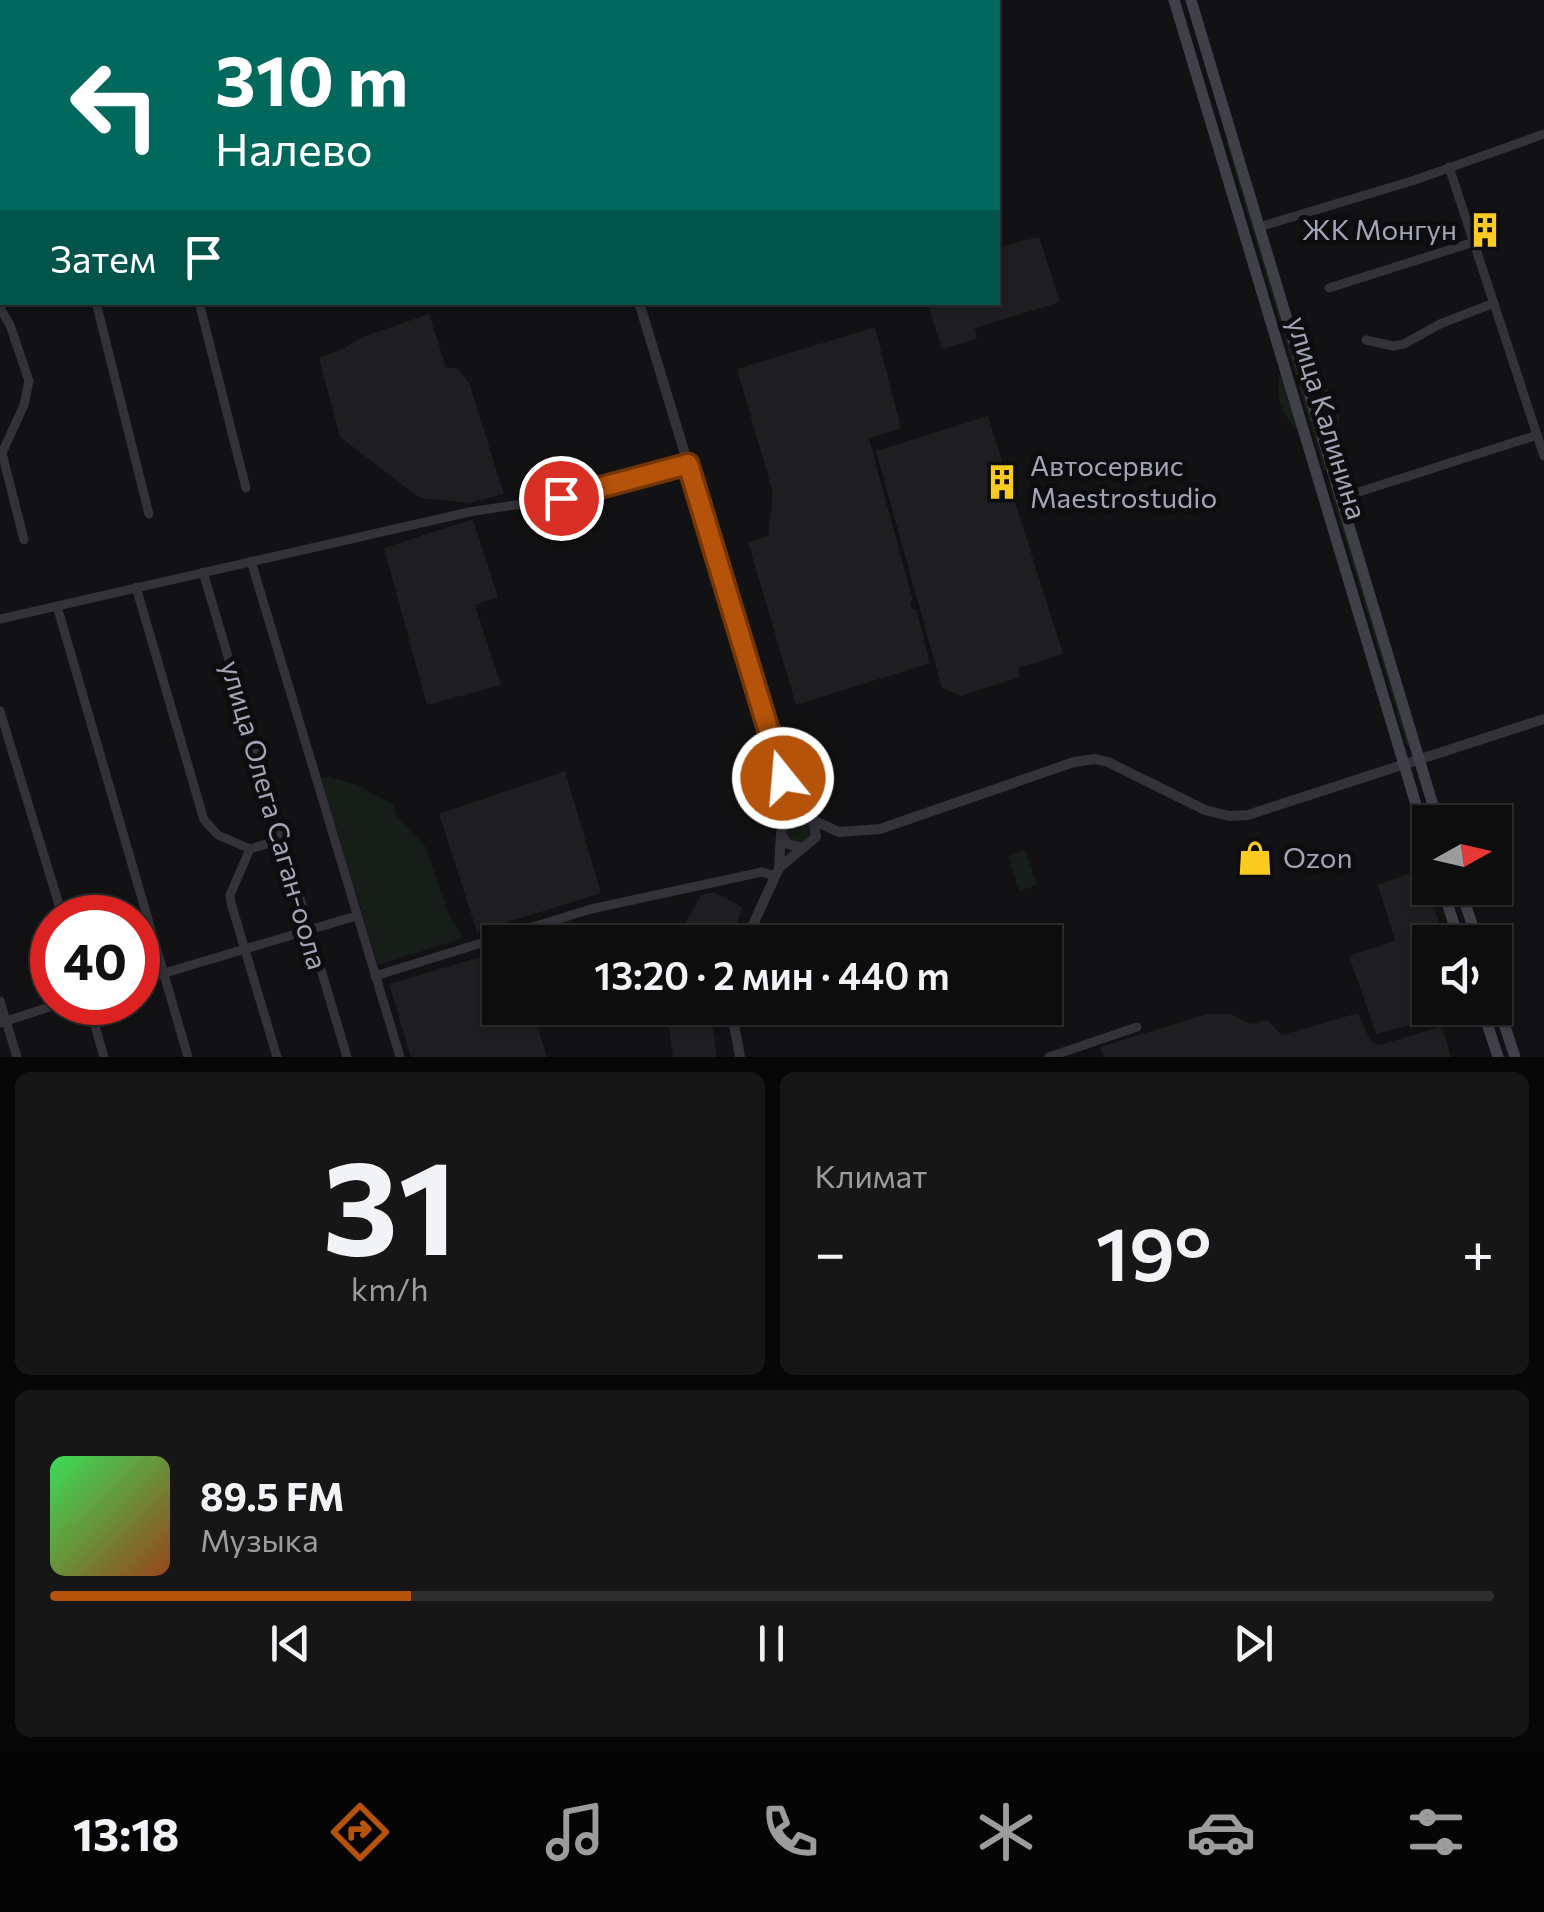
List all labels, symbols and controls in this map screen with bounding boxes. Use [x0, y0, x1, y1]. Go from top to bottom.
text: 310 m [215, 35, 408, 120]
icon: left [50, 40, 180, 170]
text: Налево [215, 120, 373, 175]
building icon: ЖК Монгун [1466, 211, 1504, 249]
place label: ЖК Монгун [1302, 212, 1457, 246]
icon: arrive [176, 230, 231, 285]
text: Затем [50, 234, 156, 281]
street label: улица Калинина [1281, 312, 1375, 523]
place label: Автосервис Maestrostudio [1030, 448, 1217, 514]
pin [519, 456, 604, 541]
building icon: Автосервис Maestrostudio [983, 463, 1021, 501]
icon: arrive [534, 471, 589, 526]
street label: улица Олега Саган-оола [215, 656, 335, 973]
position arrow [731, 726, 835, 830]
north arrow [1412, 805, 1512, 905]
map controls [1412, 805, 1512, 1025]
shop icon: Ozon [1236, 839, 1274, 877]
place label: Ozon [1283, 840, 1353, 874]
speed limit sign: 40 [30, 895, 160, 1025]
button: sound [1412, 925, 1512, 1025]
text: 13:20 · 2 мин · 440 m [594, 951, 950, 998]
text: 31 [322, 1123, 457, 1282]
text: Климат [815, 1155, 927, 1195]
text: 19° [1096, 1205, 1212, 1296]
text: − [815, 1217, 846, 1284]
text: + [1462, 1217, 1494, 1284]
text: km/h [351, 1268, 429, 1308]
text: 89.5 FM [200, 1472, 344, 1519]
text: Музыка [200, 1519, 319, 1559]
icon: previous [263, 1616, 318, 1671]
icon: pause [744, 1616, 799, 1671]
icon: next [1226, 1616, 1281, 1671]
icon: directions [325, 1797, 395, 1867]
icon: music [540, 1797, 610, 1867]
icon: phone [755, 1797, 825, 1867]
icon: climate [971, 1797, 1041, 1867]
icon: car [1186, 1797, 1256, 1867]
icon: filters [1401, 1797, 1471, 1867]
text: 13:18 [73, 1805, 179, 1860]

